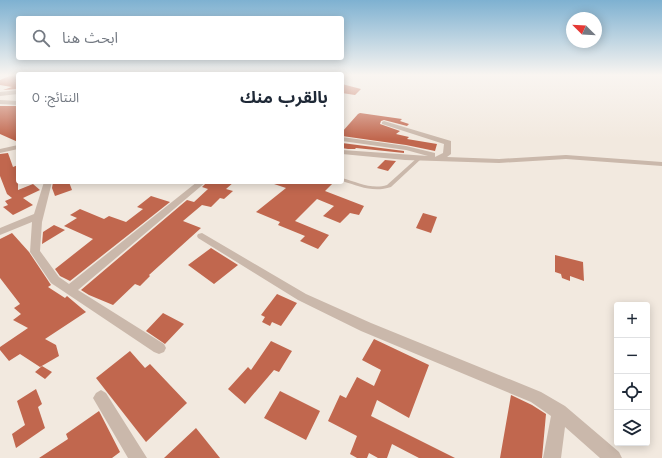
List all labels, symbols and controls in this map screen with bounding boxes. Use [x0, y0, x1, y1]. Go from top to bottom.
north arrow [566, 12, 602, 48]
search box [16, 16, 344, 60]
icon: search [30, 27, 52, 49]
text: ابحث هنا [62, 27, 118, 49]
text: بالقرب منك [240, 85, 328, 109]
text: النتائج: 0 [32, 88, 79, 107]
map controls [614, 302, 650, 446]
button: + [614, 302, 650, 338]
button: − [614, 338, 650, 374]
button: locate [614, 374, 650, 410]
button: layers [614, 410, 650, 446]

